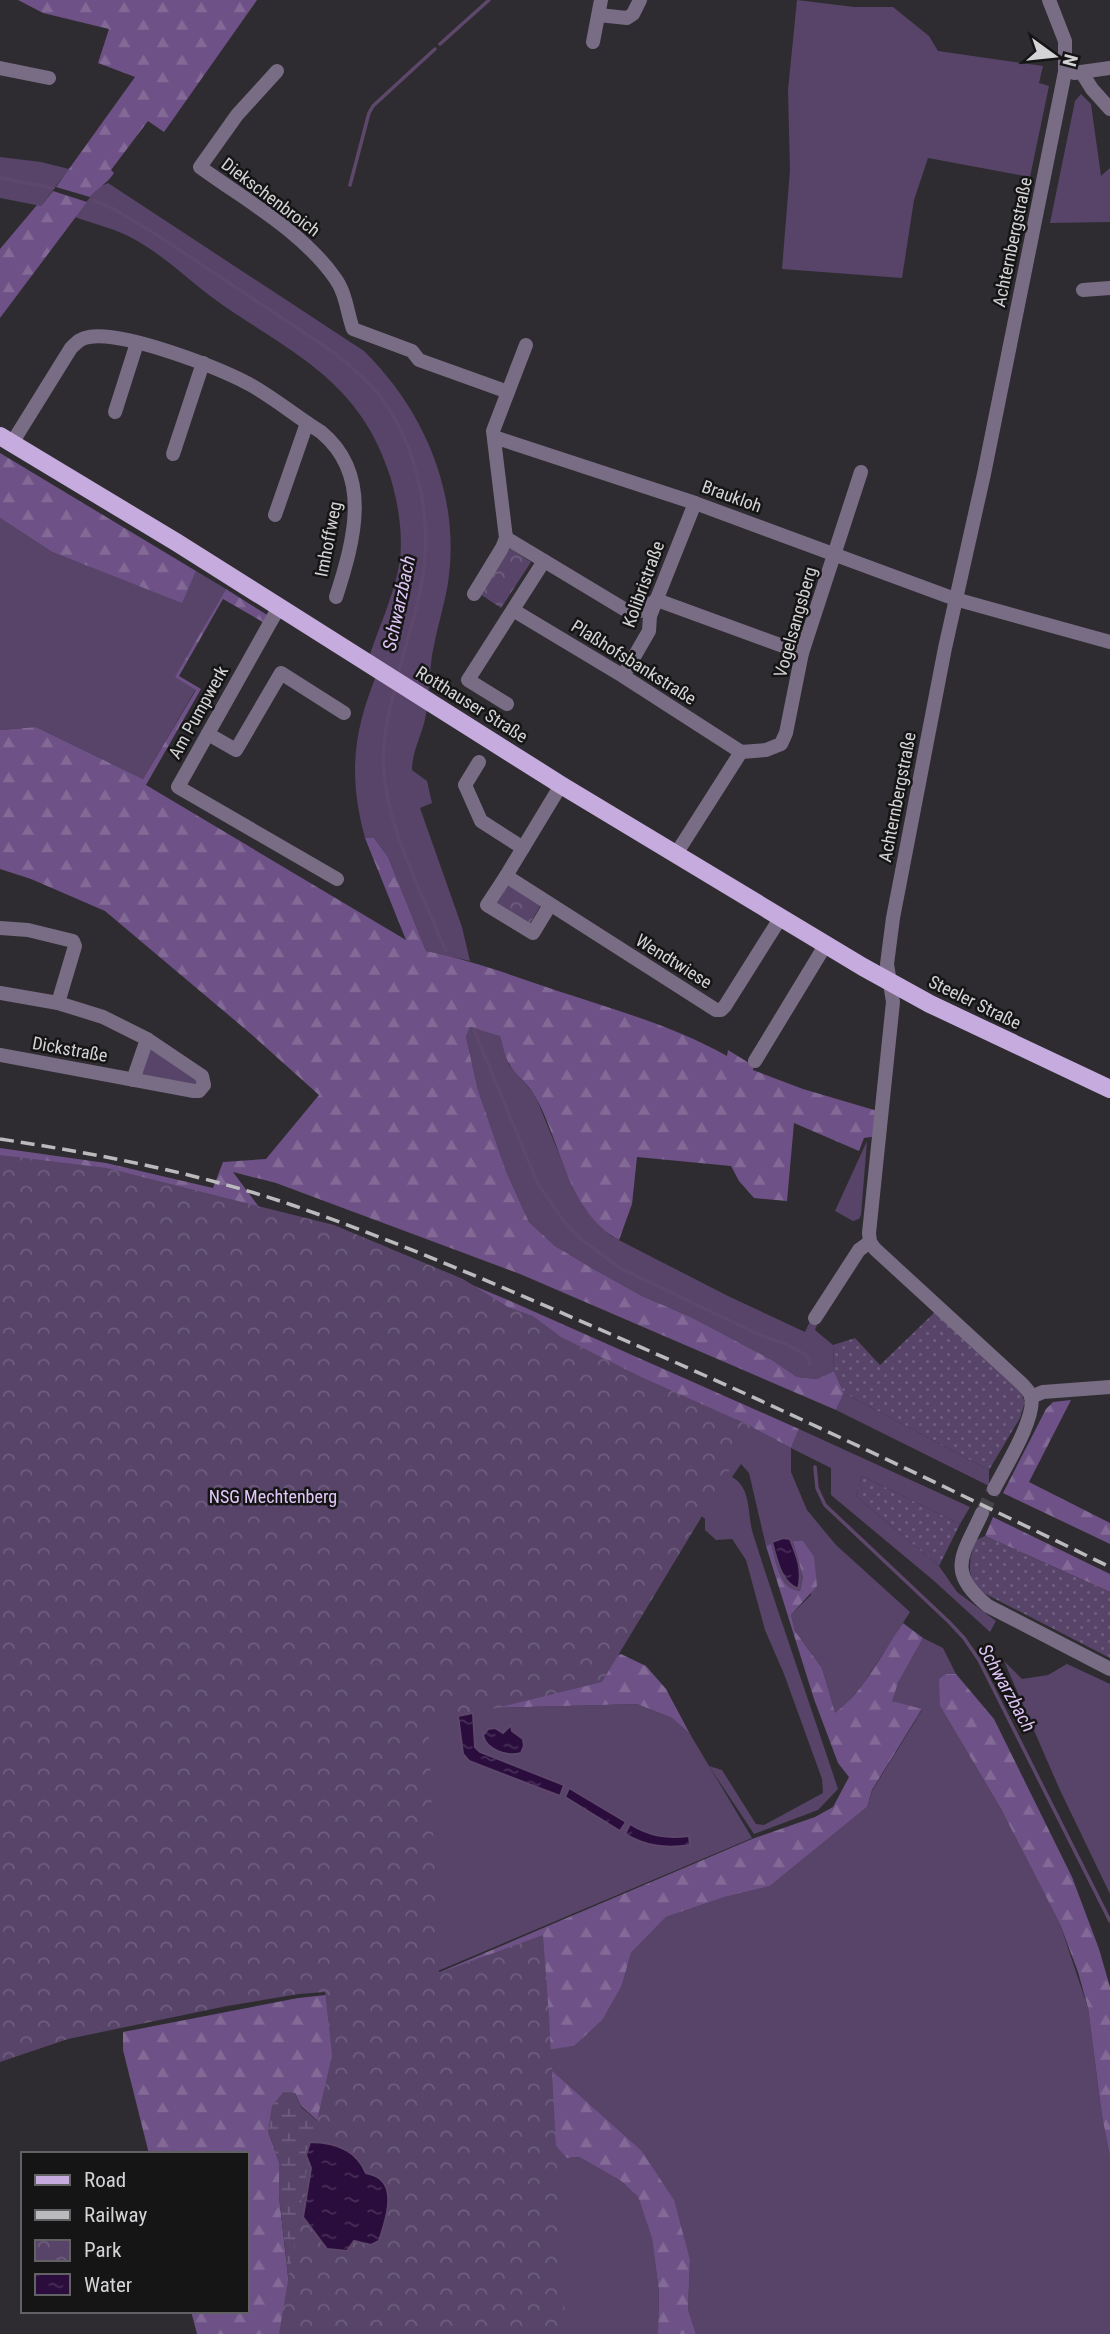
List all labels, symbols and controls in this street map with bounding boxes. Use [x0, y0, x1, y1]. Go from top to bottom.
north arrow [1019, 21, 1089, 91]
text: N [1057, 52, 1083, 69]
street label: Diekschenbroich [218, 153, 324, 241]
street label: Achternbergstraße [988, 175, 1036, 309]
street label: Braukloh [699, 475, 765, 517]
street label: Imhoffweg [310, 500, 346, 578]
street label: Kolibristraße [618, 538, 668, 630]
water label: Schwarzbach [378, 553, 420, 653]
street label: Vogelsangsberg [769, 564, 821, 680]
street label: Plaßhofsbankstraße [568, 615, 700, 709]
street label: Rotthauser Straße [412, 661, 532, 747]
street label: Am Pumpwerk [164, 662, 232, 762]
street label: Achternbergstraße [874, 730, 920, 864]
street label: Wendtwiese [632, 929, 716, 993]
street label: Steeler Straße [925, 971, 1025, 1033]
street label: Dickstraße [31, 1032, 109, 1066]
park label: NSG Mechtenberg [209, 1486, 337, 1507]
water label: Schwarzbach [973, 1640, 1041, 1736]
legend [21, 2152, 248, 2313]
text: Road [84, 2168, 126, 2192]
text: Railway [84, 2203, 147, 2227]
text: Park [84, 2238, 122, 2262]
text: Water [84, 2273, 132, 2297]

